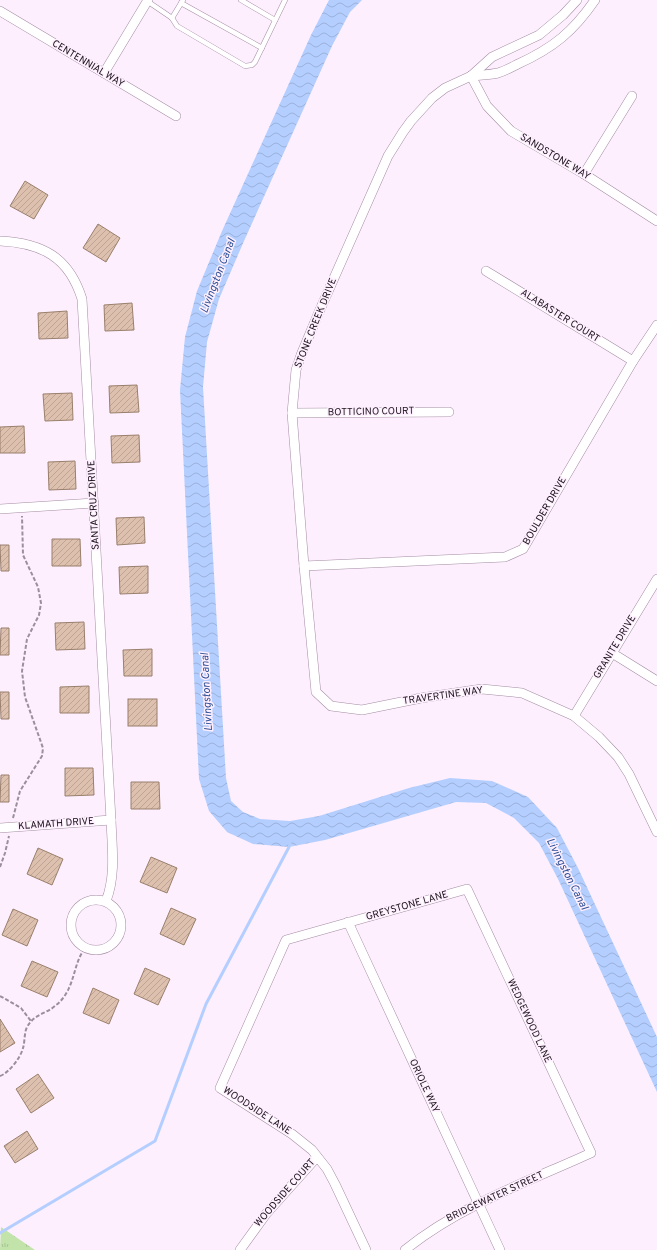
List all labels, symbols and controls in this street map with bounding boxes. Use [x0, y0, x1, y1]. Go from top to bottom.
street label: CENTENNIAL WAY [49, 37, 127, 91]
street label: SANDSTONE WAY [517, 131, 593, 183]
water label: Livingston Canal [197, 236, 239, 315]
street label: STONE CREEK DRIVE [292, 276, 340, 370]
street label: ALABASTER COURT [518, 286, 602, 346]
street label: BOTTICINO COURT [328, 405, 415, 419]
street label: SANTA CRUZ DRIVE [85, 460, 103, 550]
street label: BOULDER DRIVE [520, 475, 570, 547]
street label: GRANITE DRIVE [591, 613, 639, 681]
water label: Livingston Canal [198, 651, 216, 732]
street label: TRAVERTINE WAY [402, 684, 484, 708]
street label: KLAMATH DRIVE [18, 815, 94, 833]
water label: Livingston Canal [543, 836, 592, 913]
street label: GREYSTONE LANE [364, 888, 450, 924]
street label: WEDGEWOOD LANE [504, 977, 554, 1065]
street label: ORIOLE WAY [406, 1057, 442, 1116]
street label: WOODSIDE LANE [220, 1084, 294, 1138]
street label: WOODSIDE COURT [252, 1156, 318, 1230]
street label: BRIDGEWATER STREET [444, 1169, 546, 1225]

